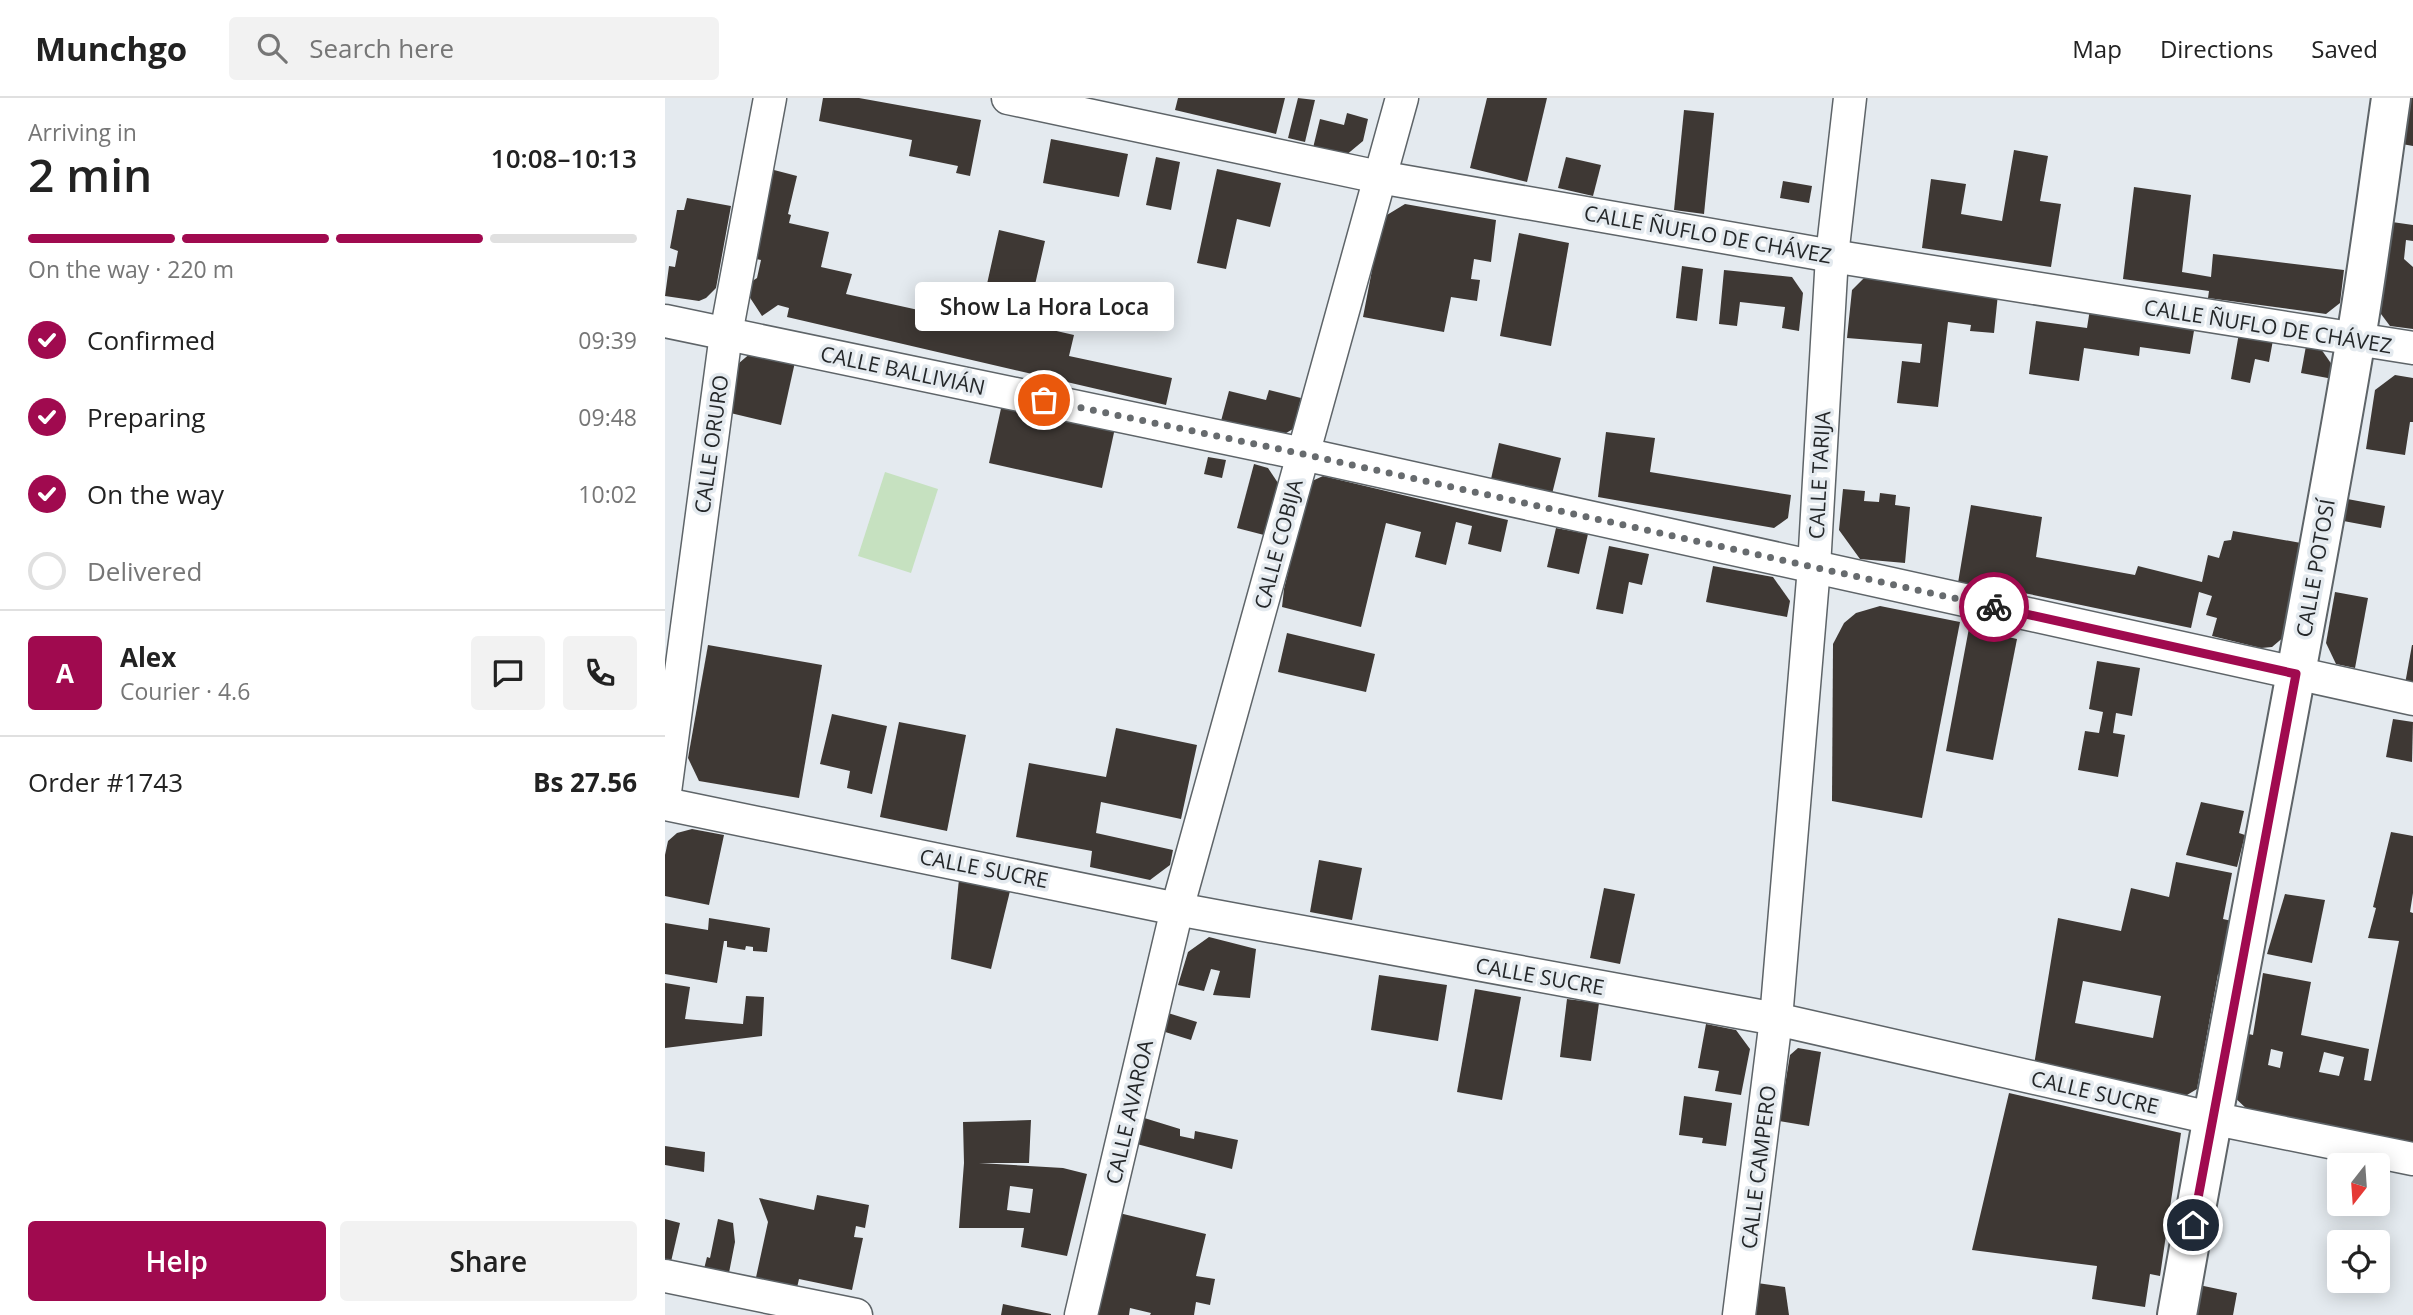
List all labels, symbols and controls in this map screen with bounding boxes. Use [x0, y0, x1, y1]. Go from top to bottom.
search box [229, 17, 719, 80]
text: Munchgo [35, 26, 187, 71]
icon: search [253, 29, 291, 67]
text: Search here [309, 30, 454, 66]
text: Map [2072, 32, 2122, 65]
text: Directions [2160, 32, 2273, 65]
text: Saved [2311, 32, 2378, 65]
text: Arriving in [28, 116, 137, 148]
text: 10:08–10:13 [491, 140, 637, 176]
text: 2 min [28, 143, 152, 205]
street label: CALLE ÑUFLO DE CHÁVEZ [1582, 198, 1834, 270]
text: On the way · 220 m [28, 253, 234, 285]
callout: Show La Hora Loca [915, 281, 1173, 330]
text: Show La Hora Loca [940, 290, 1149, 322]
street label: CALLE ÑUFLO DE CHÁVEZ [2142, 293, 2394, 359]
icon: check [28, 321, 66, 359]
text: Confirmed [87, 322, 215, 358]
text: 09:39 [578, 324, 637, 356]
street label: CALLE BALLIVIÁN [818, 339, 988, 401]
pin [1014, 370, 1074, 430]
street label: CALLE ORURO [687, 373, 735, 515]
icon: bag [1025, 381, 1063, 419]
icon: check [28, 398, 66, 436]
text: Preparing [87, 399, 205, 435]
text: 09:48 [578, 401, 637, 433]
street label: CALLE TARIJA [1802, 410, 1836, 540]
icon: check [28, 475, 66, 513]
street label: CALLE COBIJA [1247, 475, 1309, 612]
text: On the way [87, 476, 224, 512]
text: 10:02 [578, 478, 637, 510]
street label: CALLE POTOSÍ [2289, 497, 2341, 639]
text: Delivered [87, 553, 202, 589]
courier [1959, 572, 2029, 642]
icon: bike [1975, 588, 2013, 626]
button: chat [471, 636, 545, 710]
button: phone [563, 636, 637, 710]
text: Alex [120, 639, 176, 675]
text: A [56, 655, 74, 691]
text: Courier · 4.6 [120, 675, 250, 707]
text: Order #1743 [28, 764, 183, 800]
text: Bs 27.56 [533, 764, 637, 800]
street label: CALLE SUCRE [917, 842, 1051, 894]
street label: CALLE SUCRE [1473, 951, 1607, 1001]
street label: CALLE AVAROA [1099, 1036, 1159, 1187]
street label: CALLE SUCRE [2028, 1064, 2162, 1120]
street label: CALLE CAMPERO [1734, 1084, 1782, 1250]
north arrow [2327, 1153, 2391, 1216]
map controls [2327, 1153, 2390, 1293]
pin [2163, 1195, 2223, 1255]
icon: home [2174, 1206, 2212, 1244]
button: Help [28, 1221, 326, 1301]
button: Share [340, 1221, 637, 1301]
button: locate [2327, 1230, 2390, 1293]

